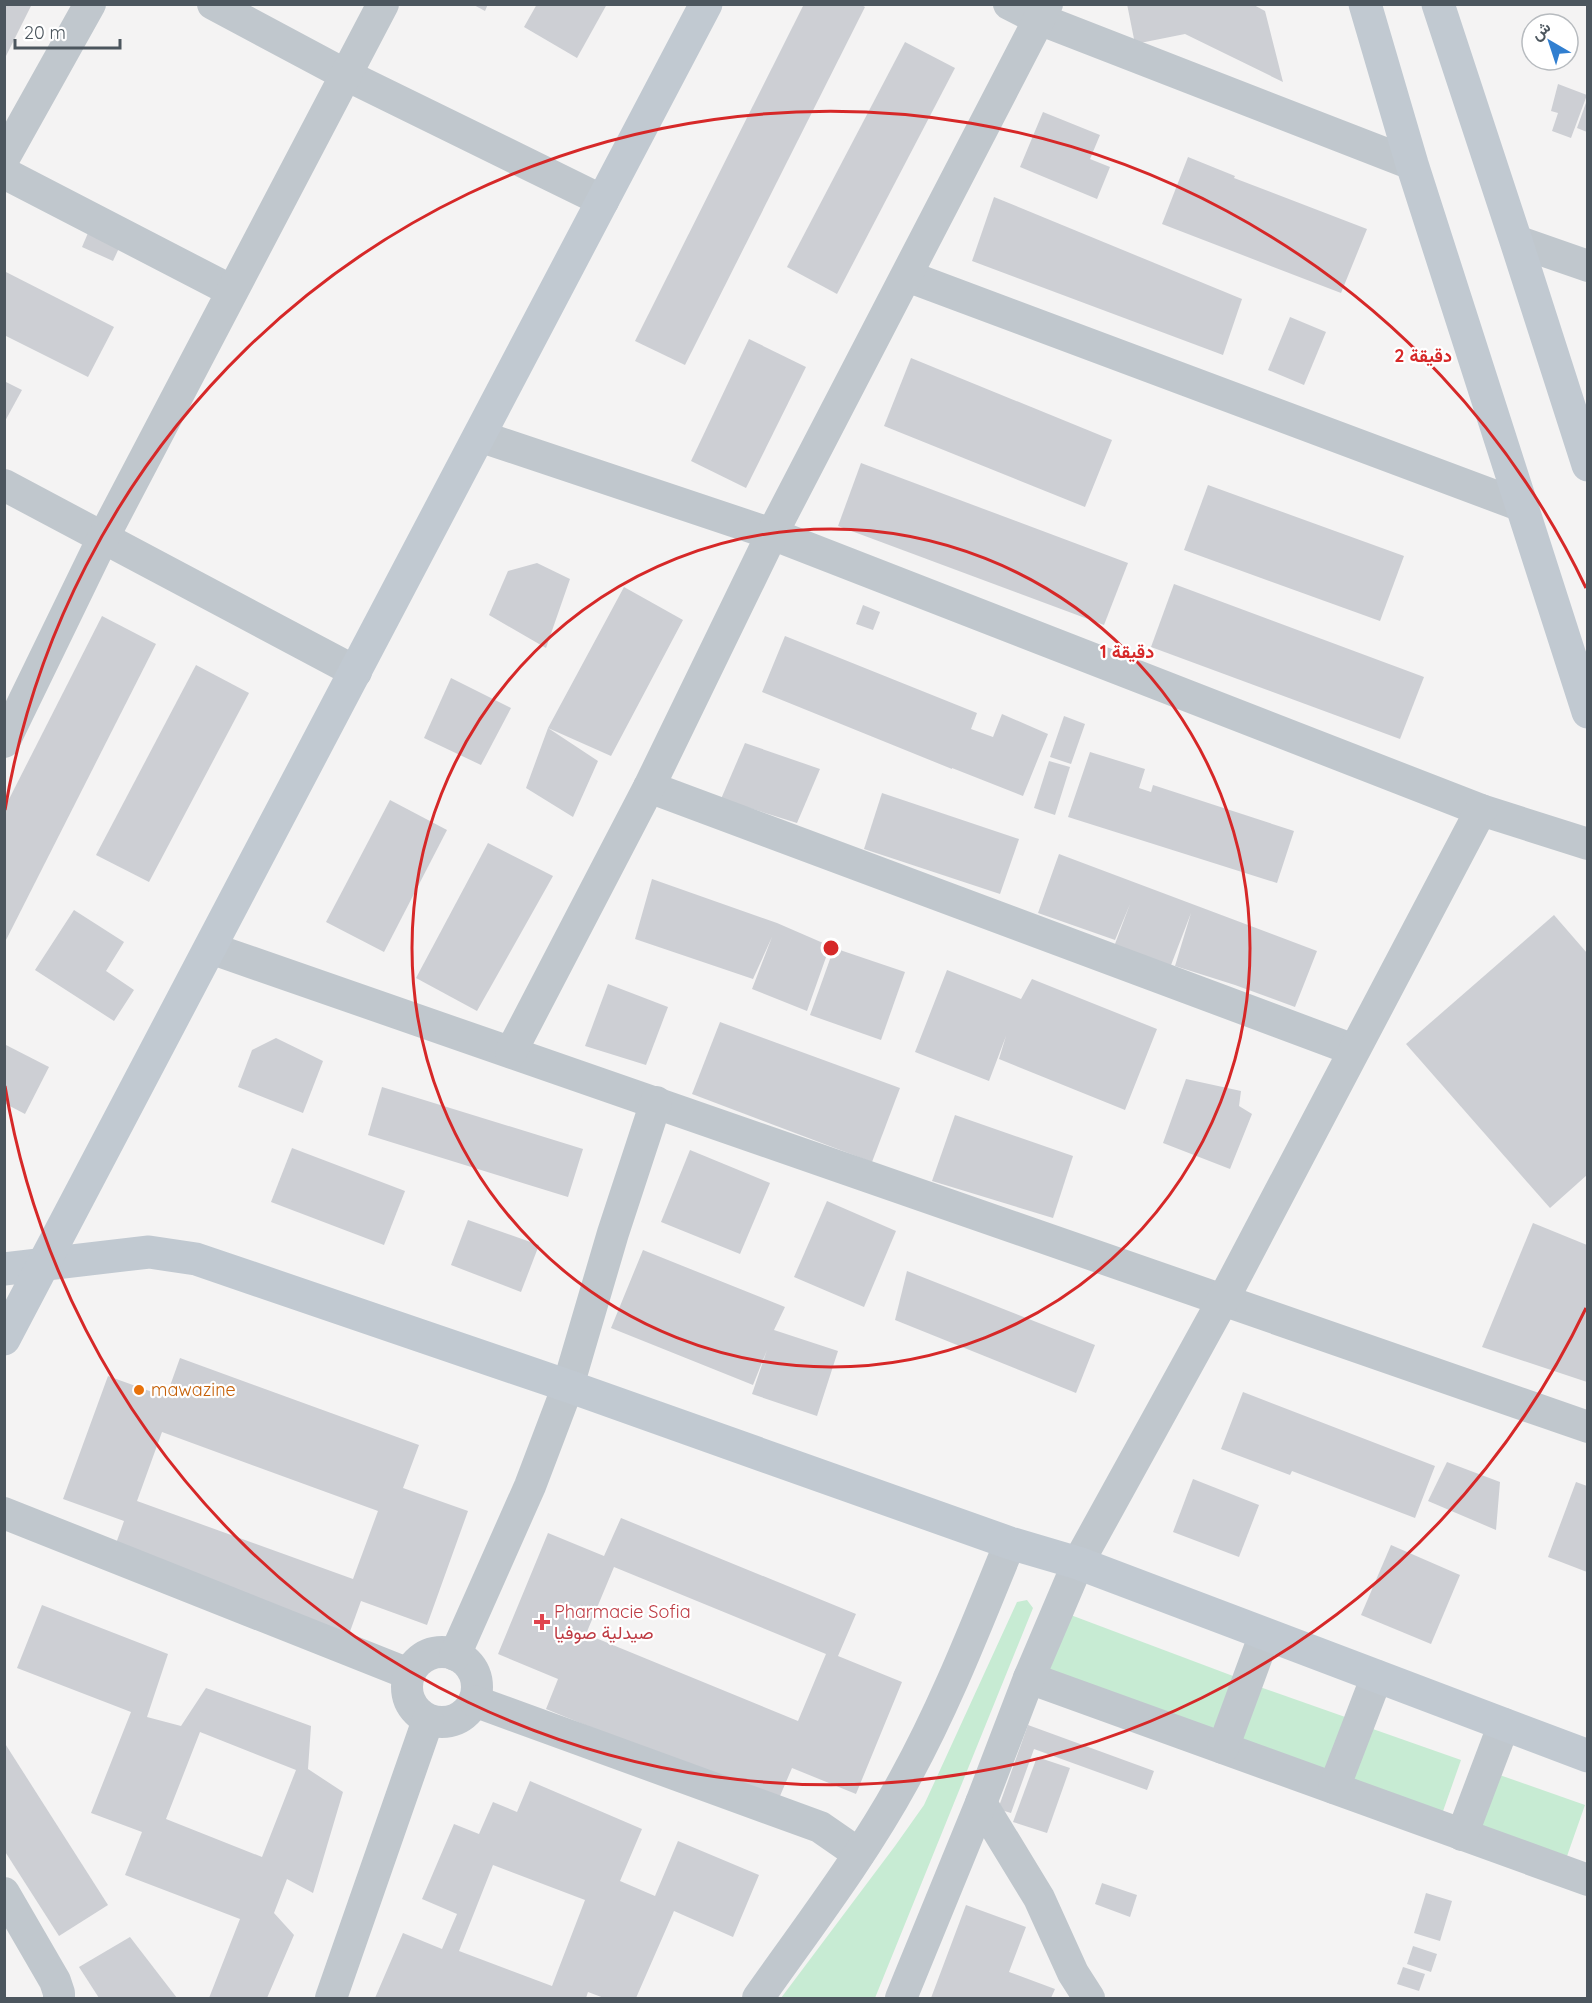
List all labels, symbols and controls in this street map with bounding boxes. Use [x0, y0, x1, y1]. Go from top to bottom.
scale bar [15, 12, 120, 50]
north arrow [1520, 12, 1580, 72]
text: ش [1527, 17, 1554, 44]
text: 20 m [24, 21, 66, 44]
text: 2 دقيقة [1394, 344, 1452, 367]
text: 1 دقيقة [1100, 640, 1154, 663]
centre of rings [821, 938, 841, 958]
place label: mawazine [151, 1378, 236, 1401]
marker: mawazine [132, 1383, 146, 1397]
place label: Pharmacie Sofia صيدلية صوفيا [554, 1600, 691, 1644]
marker: Pharmacie Sofia صيدلية صوفيا [535, 1615, 549, 1629]

